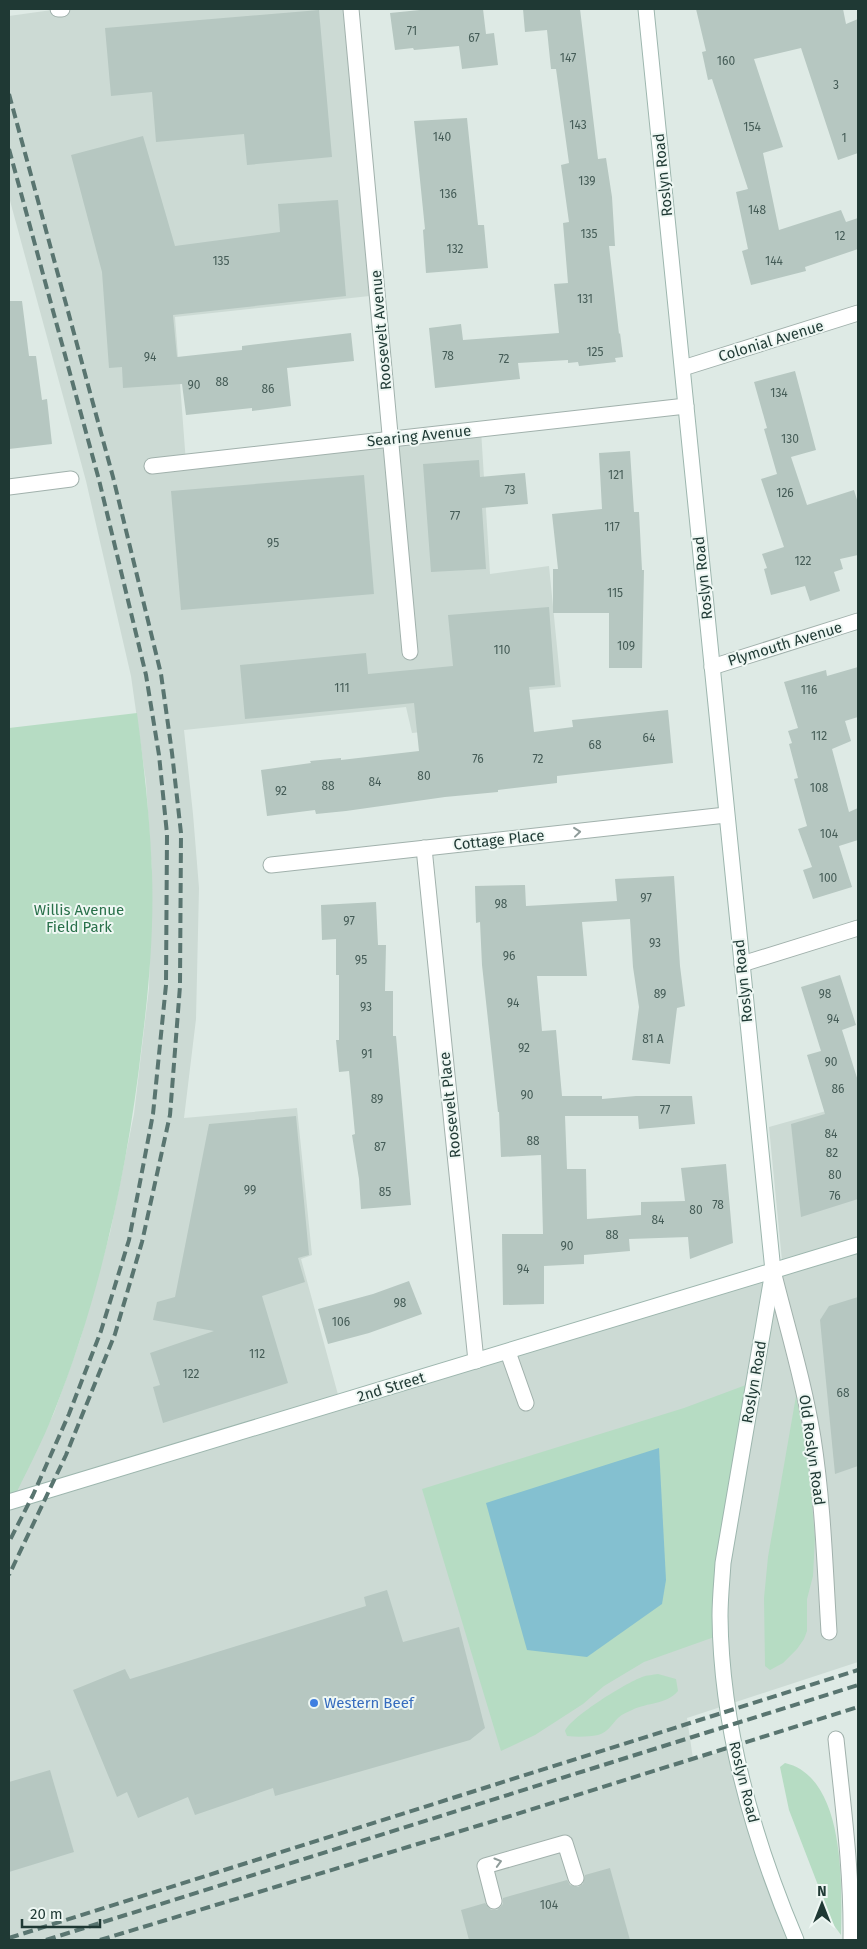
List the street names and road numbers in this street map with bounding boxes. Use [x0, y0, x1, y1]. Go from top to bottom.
street label: Roslyn Road [650, 132, 676, 218]
street label: Roosevelt Avenue [367, 269, 395, 391]
street label: Colonial Avenue [716, 316, 826, 366]
street label: Searing Avenue [366, 422, 472, 450]
street label: Roslyn Road [690, 535, 716, 621]
street label: Plymouth Avenue [726, 618, 844, 670]
street label: Cottage Place [453, 826, 545, 854]
street label: Roslyn Road [730, 938, 756, 1024]
street label: Roosevelt Place [435, 1051, 465, 1159]
street label: Roslyn Road [738, 1339, 770, 1425]
street label: 2nd Street [355, 1368, 428, 1406]
street label: Old Roslyn Road [795, 1394, 829, 1506]
street label: Roslyn Road [725, 1739, 763, 1825]

